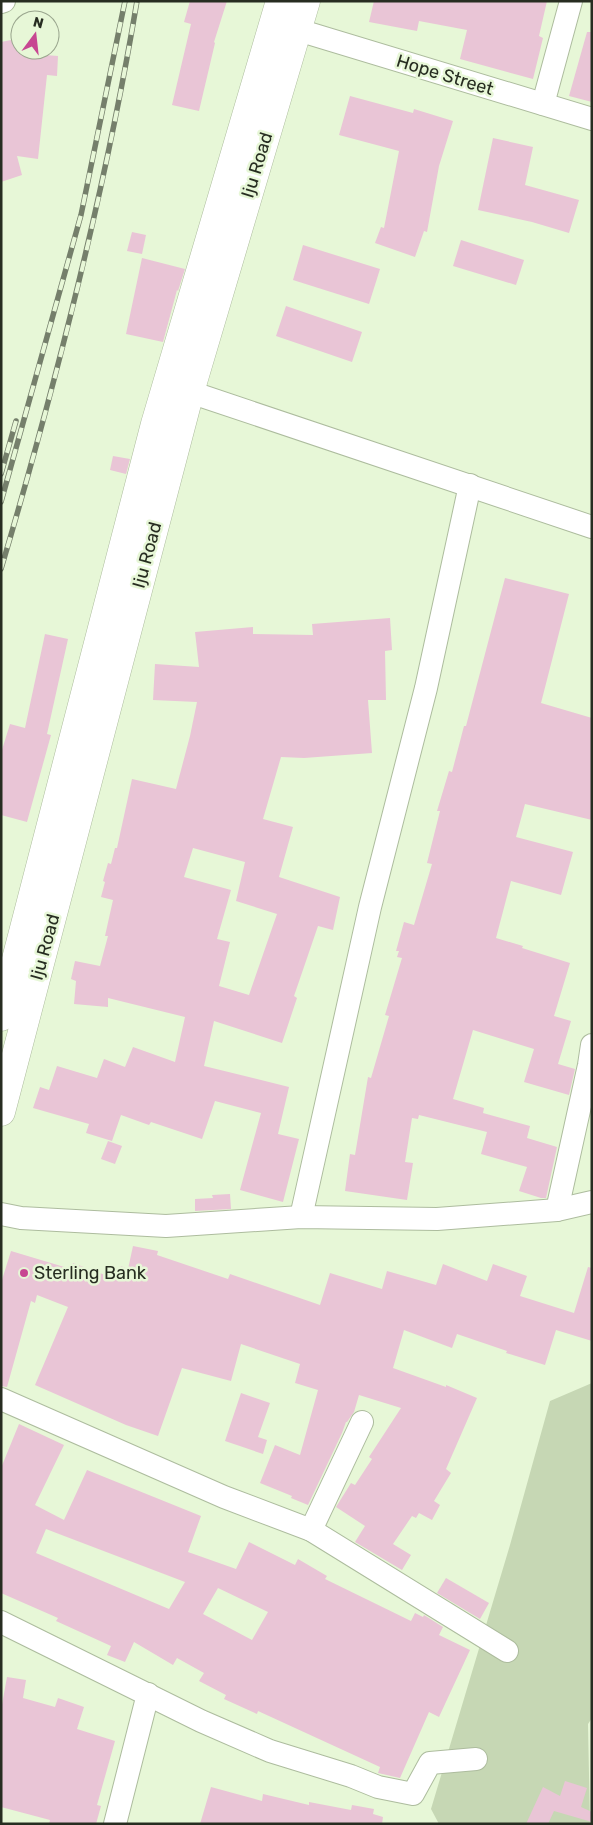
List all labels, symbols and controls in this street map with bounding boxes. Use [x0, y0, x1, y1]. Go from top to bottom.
north arrow [10, 10, 60, 60]
text: N [31, 13, 45, 32]
street label: Hope Street [394, 50, 496, 100]
street label: Iju Road [237, 129, 277, 201]
street label: Iju Road [128, 520, 166, 590]
street label: Iju Road [26, 912, 64, 982]
place label: Sterling Bank [34, 1262, 147, 1284]
marker: Sterling Bank [18, 1267, 30, 1279]

